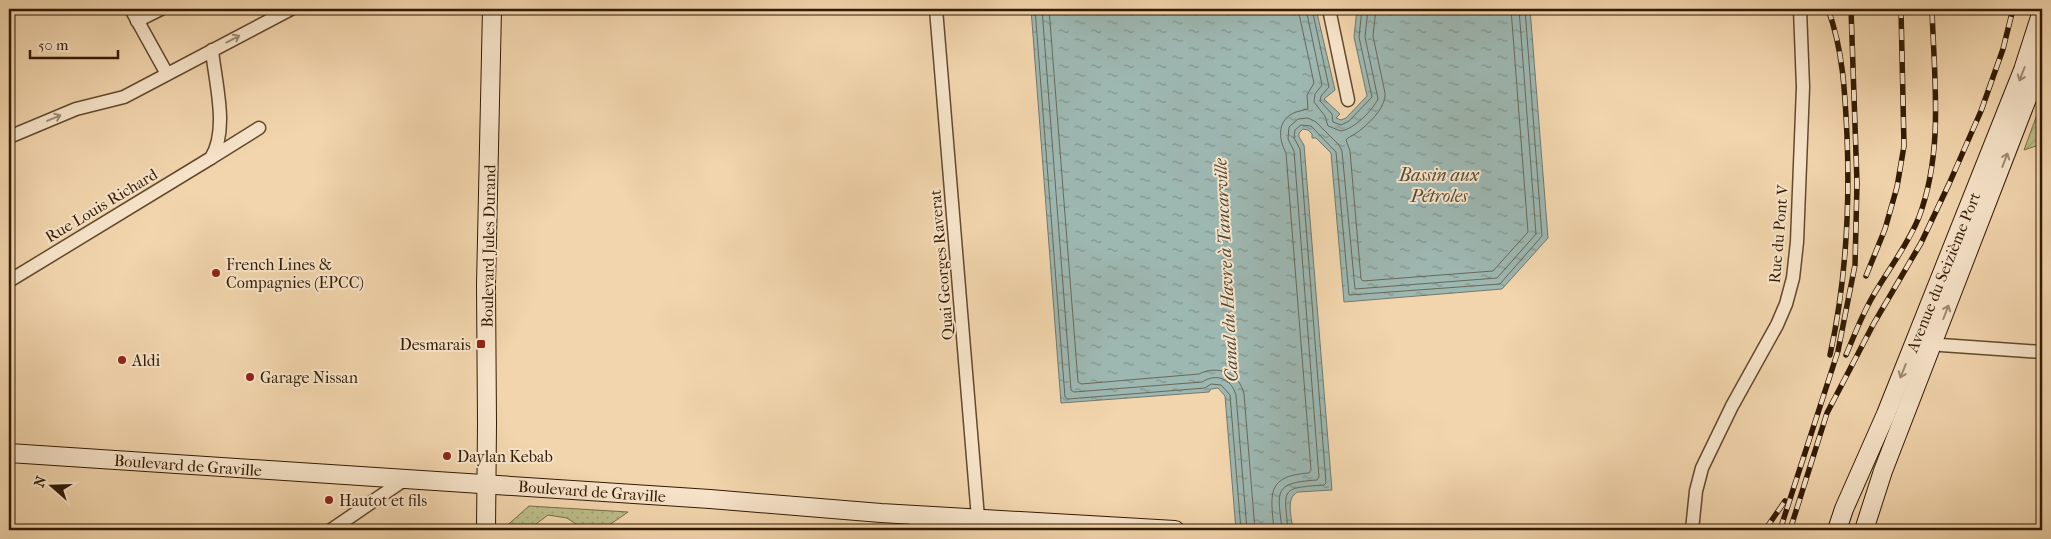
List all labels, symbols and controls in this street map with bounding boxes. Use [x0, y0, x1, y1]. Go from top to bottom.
scale bar [30, 28, 118, 60]
one-way arrow [225, 34, 240, 43]
text: 50 m [38, 36, 69, 54]
one-way arrow [2016, 66, 2025, 81]
one-way arrow [46, 113, 61, 122]
one-way arrow [2001, 153, 2010, 168]
water label: Canal du Havre à Tancarville [1210, 157, 1243, 382]
street label: Rue Louis Richard [42, 164, 161, 246]
street label: Boulevard Jules Durand [478, 164, 499, 328]
water label: Bassin aux Pétroles [1398, 165, 1480, 207]
street label: Rue du Pont V [1765, 183, 1792, 284]
street label: Quai Georges Raverat [925, 189, 958, 341]
street label: Avenue du Seizième Port [1902, 189, 1984, 356]
place label: French Lines & Compagnies (EPCC) [226, 255, 364, 292]
marker: French Lines & Compagnies (EPCC) [210, 267, 222, 279]
one-way arrow [1942, 304, 1951, 319]
place label: Desmarais [399, 335, 471, 354]
marker: Desmarais [475, 338, 487, 350]
place label: Aldi [131, 351, 160, 370]
marker: Aldi [116, 354, 128, 366]
one-way arrow [1898, 363, 1907, 378]
place label: Garage Nissan [260, 368, 359, 387]
marker: Garage Nissan [244, 371, 256, 383]
place label: Daylan Kebab [457, 447, 553, 466]
marker: Daylan Kebab [441, 450, 453, 462]
street label: Boulevard de Graville [113, 451, 263, 480]
north arrow [28, 462, 78, 512]
text: N [30, 473, 50, 490]
street label: Boulevard de Graville [517, 477, 667, 506]
place label: Hautot et fils [339, 491, 427, 510]
marker: Hautot et fils [323, 494, 335, 506]

